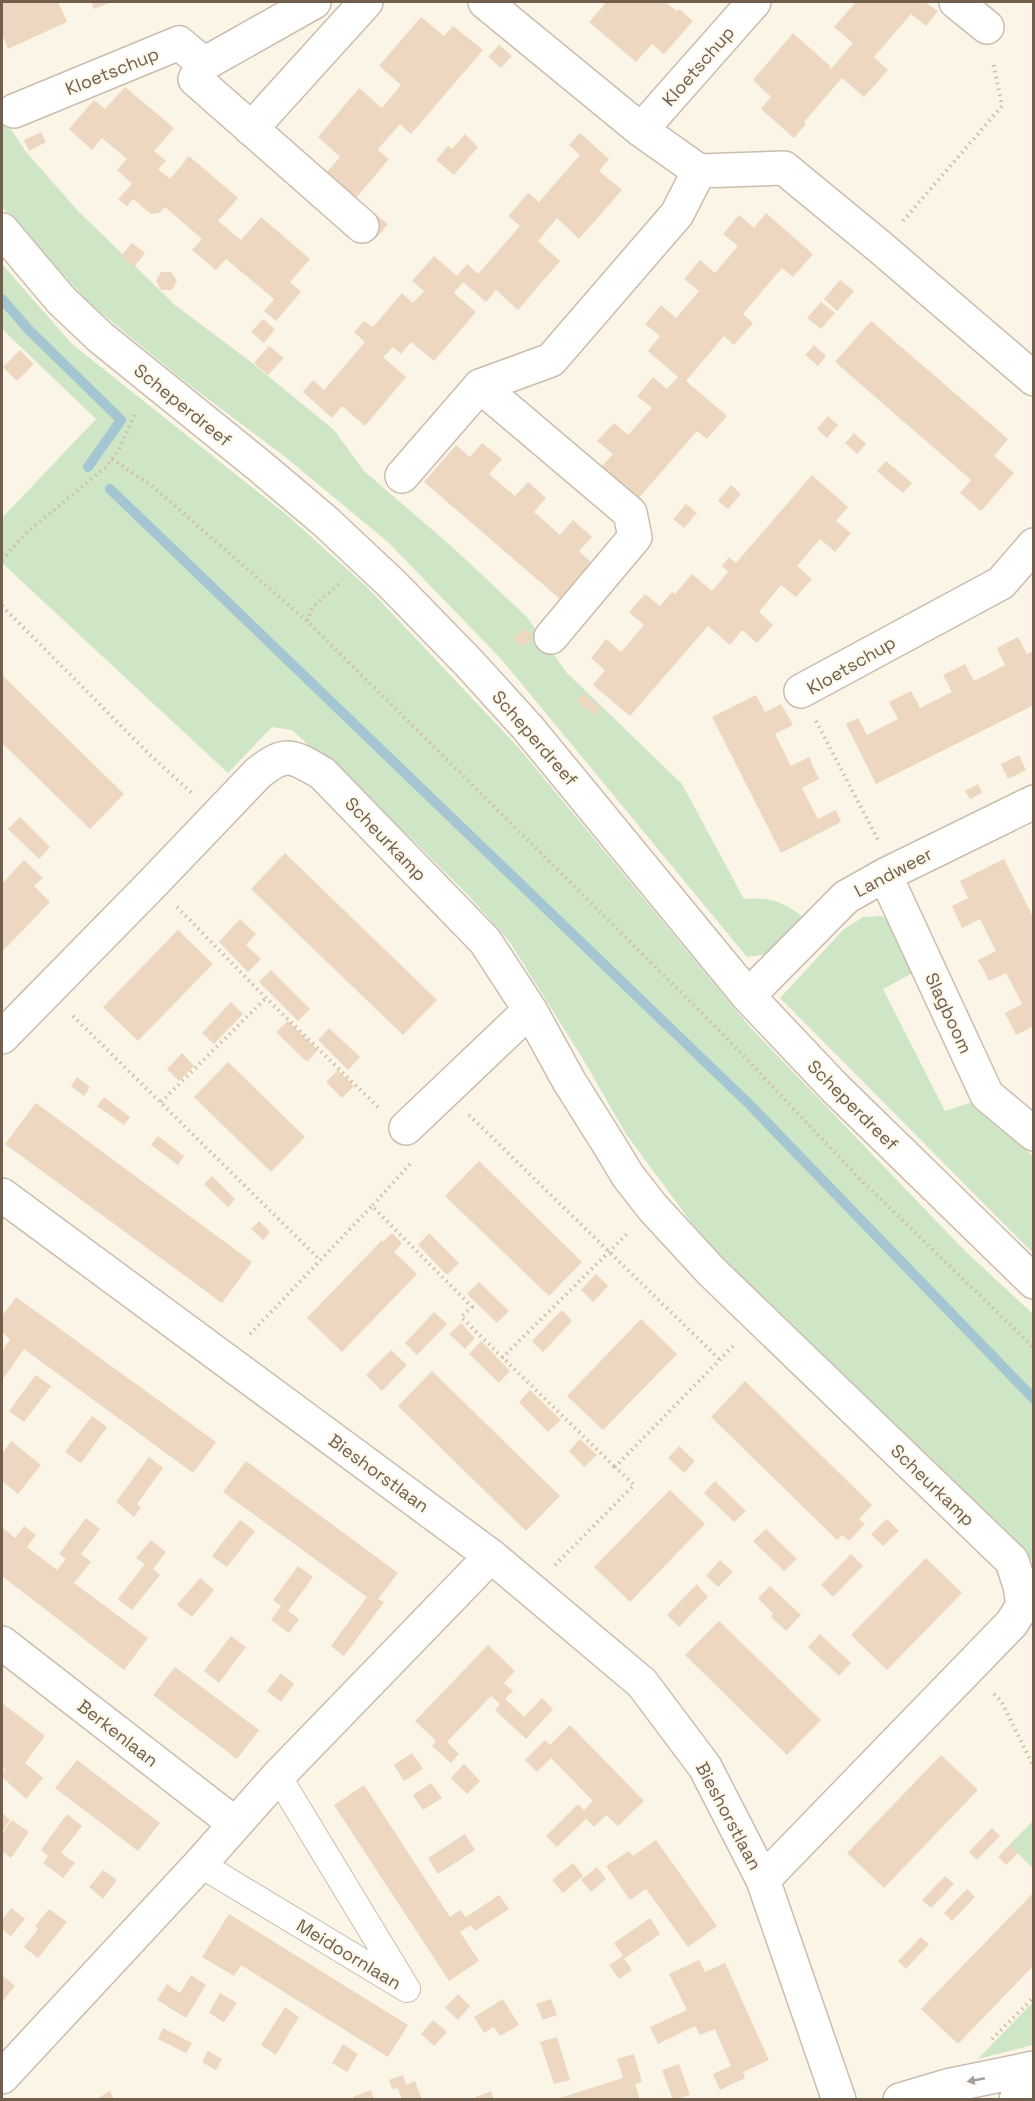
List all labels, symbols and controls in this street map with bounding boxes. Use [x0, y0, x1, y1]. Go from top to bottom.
street label: Kloetschup [657, 21, 739, 111]
street label: Kloetschup [62, 42, 162, 100]
street label: Scheperdreef [129, 359, 237, 451]
street label: Kloetschup [802, 630, 900, 700]
street label: Scheperdreef [487, 685, 583, 791]
street label: Scheurkamp [340, 792, 432, 886]
street label: Landweer [850, 842, 936, 902]
street label: Slagboom [920, 969, 978, 1057]
street label: Scheperdreef [803, 1055, 903, 1155]
street label: Bieshorstlaan [324, 1429, 434, 1517]
street label: Scheurkamp [886, 1439, 980, 1531]
street label: Berkenlaan [73, 1694, 163, 1772]
street label: Bieshorstlaan [691, 1758, 767, 1874]
street label: Meidoornlaan [292, 1914, 406, 1994]
one-way arrow [967, 2076, 986, 2086]

